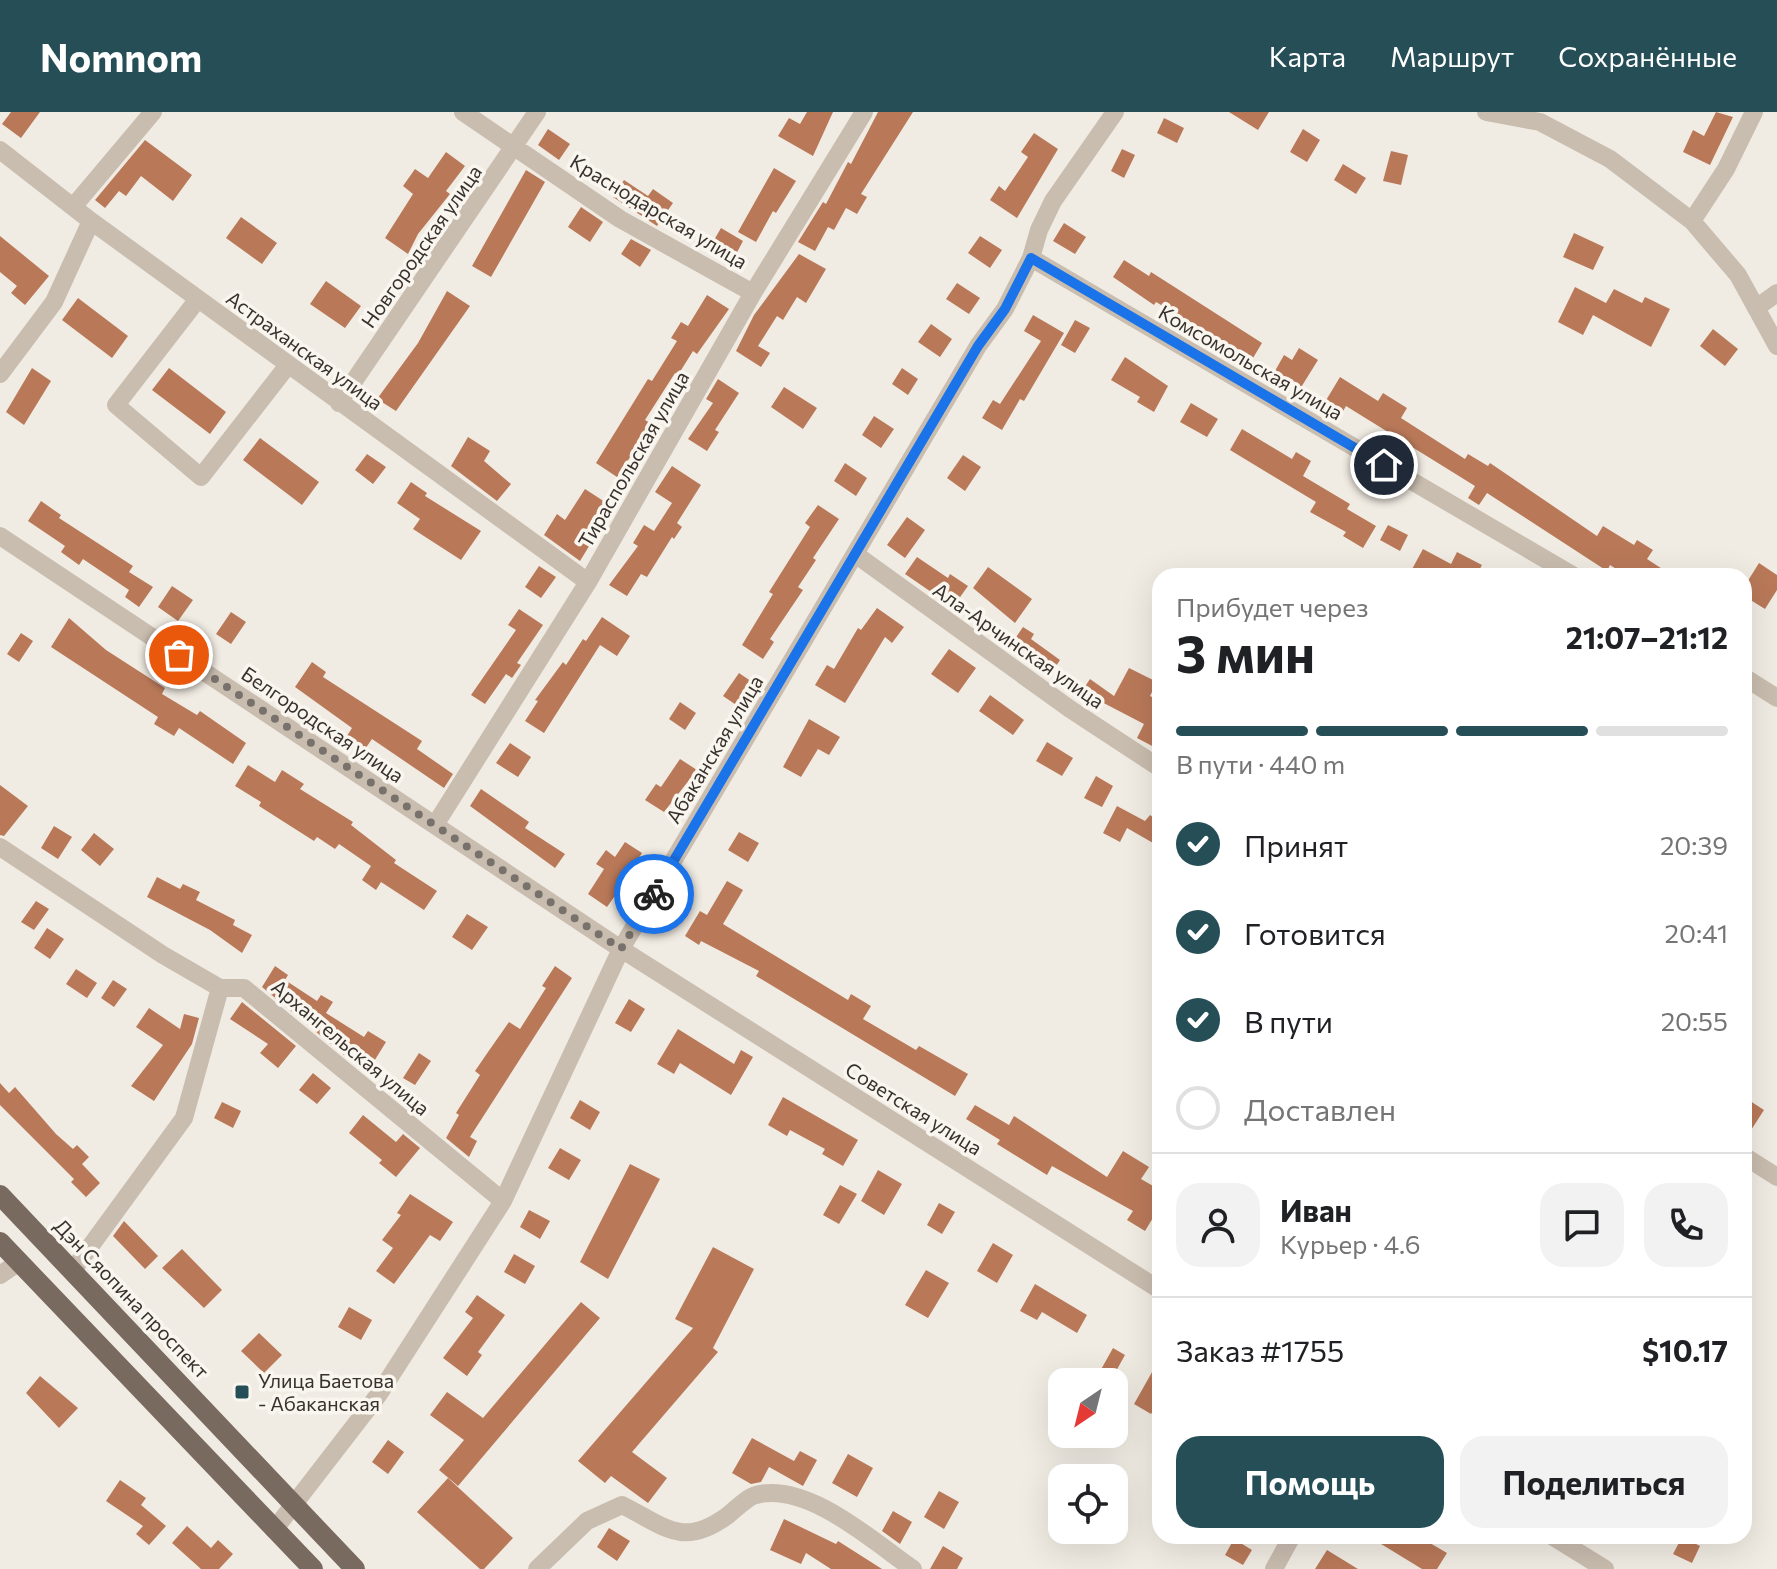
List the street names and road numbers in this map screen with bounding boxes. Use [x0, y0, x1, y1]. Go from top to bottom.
street label: Краснодарская улица [566, 149, 752, 273]
street label: Новгородская улица [356, 160, 486, 332]
street label: Астраханская улица [222, 285, 388, 415]
street label: Комсомольская улица [1155, 300, 1347, 424]
street label: Тираспольская улица [573, 367, 693, 551]
street label: Ала-Арчинская улица [929, 577, 1109, 713]
street label: Белгородская улица [237, 661, 409, 787]
street label: Абаканская улица [660, 671, 768, 827]
street label: Архангельская улица [267, 974, 435, 1120]
street label: Советская улица [841, 1056, 987, 1160]
street label: Дэн Сяопина проспект [50, 1213, 214, 1383]

